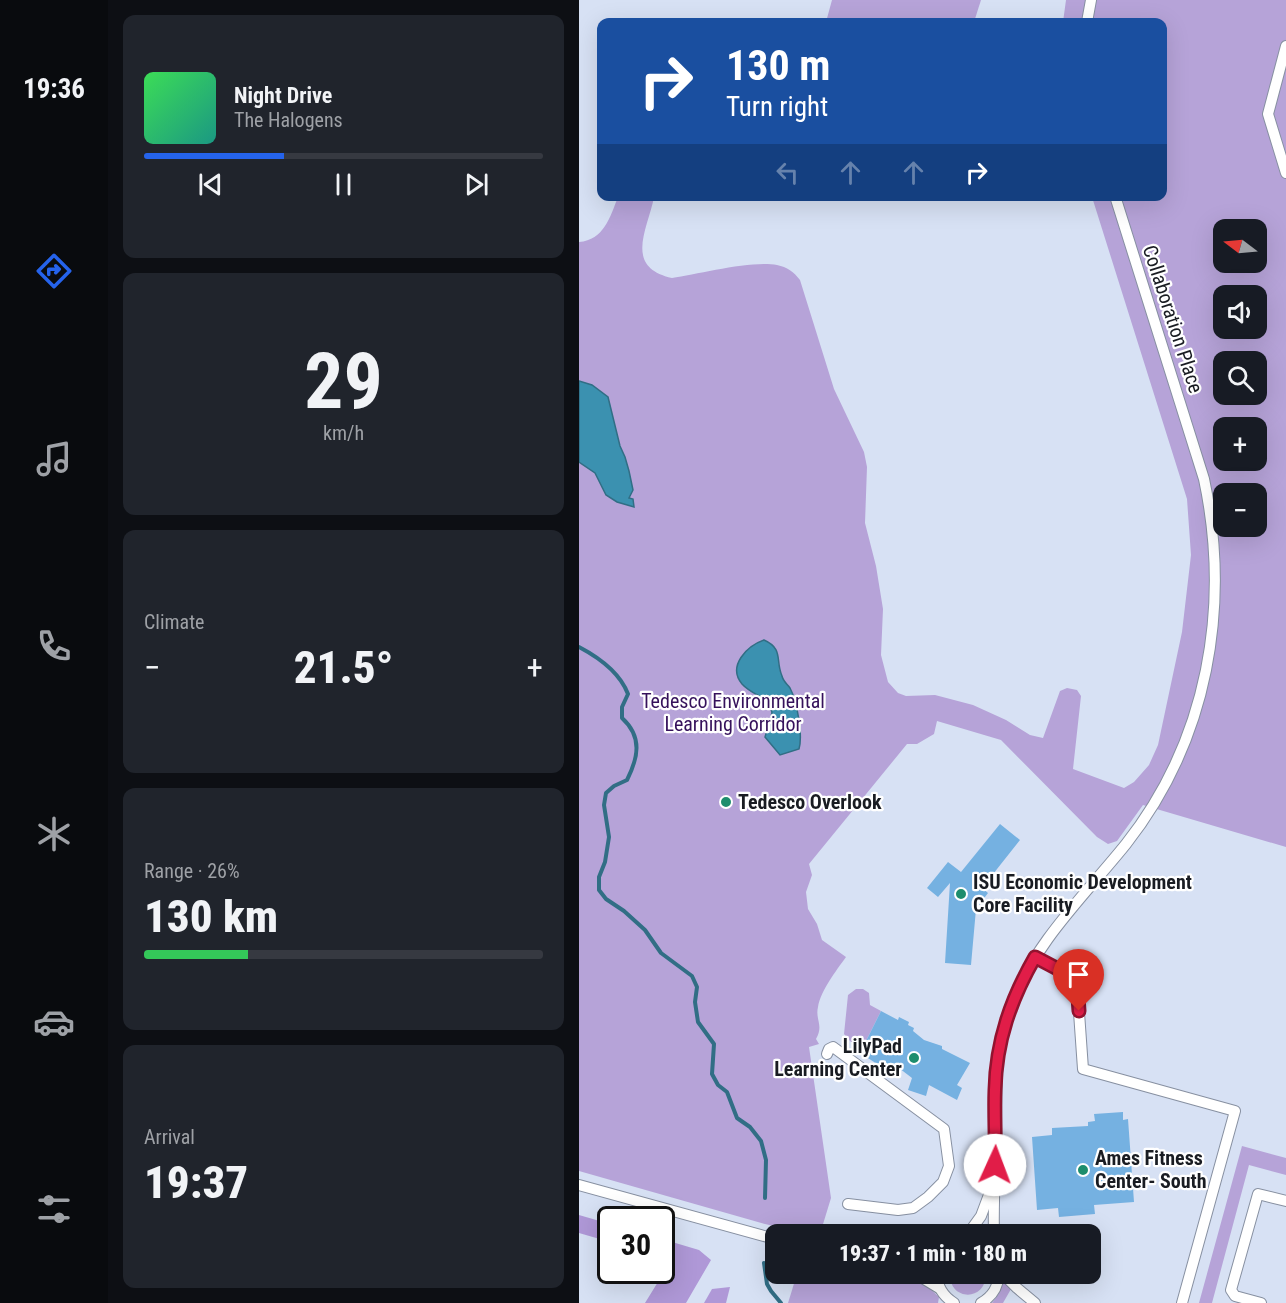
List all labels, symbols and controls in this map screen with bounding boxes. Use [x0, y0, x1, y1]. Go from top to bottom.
text: 130 m [726, 41, 831, 90]
icon: right [627, 42, 705, 120]
text: 19:36 [23, 73, 85, 105]
text: Night Drive [234, 83, 332, 108]
text: Turn right [726, 91, 828, 123]
text: The Halogens [234, 108, 343, 132]
icon: left [771, 156, 804, 189]
icon: ahead [834, 156, 867, 189]
icon: ahead [897, 156, 930, 189]
icon: right [960, 156, 993, 189]
icon: previous [194, 168, 227, 201]
icon: pause [327, 168, 360, 201]
icon: next [460, 168, 493, 201]
north arrow [1213, 219, 1267, 273]
map controls [1213, 219, 1267, 537]
street label: Collaboration Place [1138, 242, 1208, 396]
icon: directions [33, 250, 75, 292]
button: sound [1213, 285, 1267, 339]
text: 29 [304, 336, 383, 427]
button: search [1213, 351, 1267, 405]
button: + [1213, 417, 1267, 471]
text: km/h [323, 421, 364, 445]
icon: music [33, 438, 75, 480]
button: − [1213, 483, 1267, 537]
text: Climate [144, 610, 204, 634]
icon: phone [33, 625, 75, 667]
text: 21.5° [294, 641, 393, 694]
text: − [144, 648, 161, 687]
text: + [527, 648, 543, 687]
park label: Tedesco Environmental Learning Corridor [641, 689, 825, 736]
place label: Tedesco Overlook [738, 790, 882, 814]
marker: Tedesco Overlook [719, 795, 733, 809]
icon: climate [33, 813, 75, 855]
text: Range · 26% [144, 859, 240, 883]
place label: ISU Economic Development Core Facility [973, 870, 1192, 917]
marker: ISU Economic Development Core Facility [954, 887, 968, 901]
text: 130 km [144, 890, 278, 943]
pin [1053, 949, 1104, 1011]
icon: arrive [1062, 958, 1095, 991]
icon: car [33, 1001, 75, 1043]
place label: LilyPad Learning Center [774, 1034, 902, 1081]
marker: LilyPad Learning Center [907, 1051, 921, 1065]
text: Arrival [144, 1125, 195, 1149]
position arrow [963, 1133, 1027, 1197]
place label: Ames Fitness Center- South [1095, 1146, 1207, 1193]
text: 19:37 [144, 1156, 248, 1209]
marker: Ames Fitness Center- South [1076, 1163, 1090, 1177]
icon: filters [33, 1188, 75, 1230]
speed limit sign: 30 [597, 1206, 675, 1284]
text: 19:37 · 1 min · 180 m [839, 1241, 1027, 1266]

